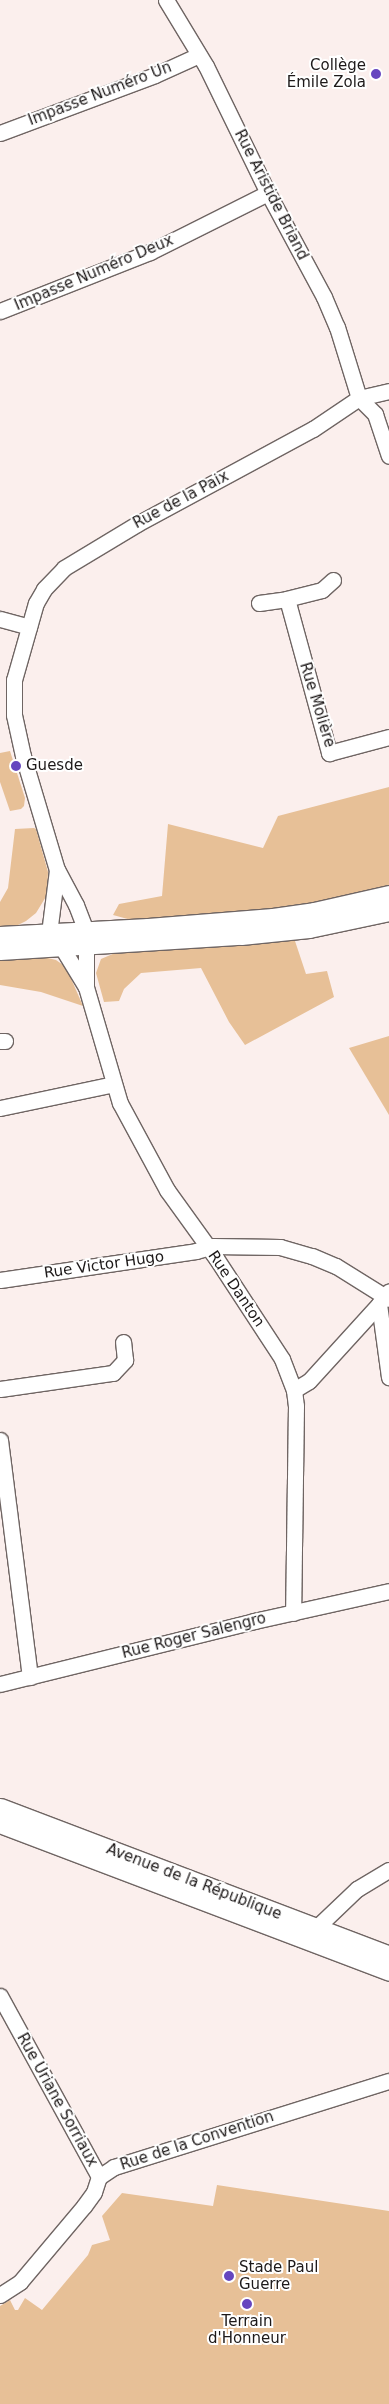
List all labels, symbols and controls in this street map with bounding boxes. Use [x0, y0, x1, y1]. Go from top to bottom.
place label: Collège Émile Zola [287, 56, 366, 91]
street label: Impasse Numéro Un [26, 58, 174, 130]
marker: Collège Émile Zola [370, 68, 382, 80]
street label: Rue Aristide Briand [230, 127, 312, 263]
street label: Impasse Numéro Deux [12, 231, 176, 315]
street label: Rue de la Paix [130, 467, 232, 533]
street label: Rue Molière [296, 660, 338, 750]
place label: Guesde [26, 757, 83, 775]
marker: Guesde [10, 760, 22, 772]
street label: Rue Danton [204, 1247, 268, 1331]
street label: Rue Victor Hugo [43, 1248, 165, 1282]
street label: Rue Roger Salengro [120, 1609, 268, 1663]
street label: Avenue de la République [104, 1840, 284, 1924]
street label: Rue Uriane Sorriaux [13, 2030, 101, 2170]
street label: Rue de la Convention [118, 2108, 276, 2174]
place label: Stade Paul Guerre [239, 2258, 318, 2293]
marker: Stade Paul Guerre [223, 2270, 235, 2282]
marker: Terrain d'Honneur [241, 2298, 253, 2310]
place label: Terrain d'Honneur [208, 2312, 286, 2347]

